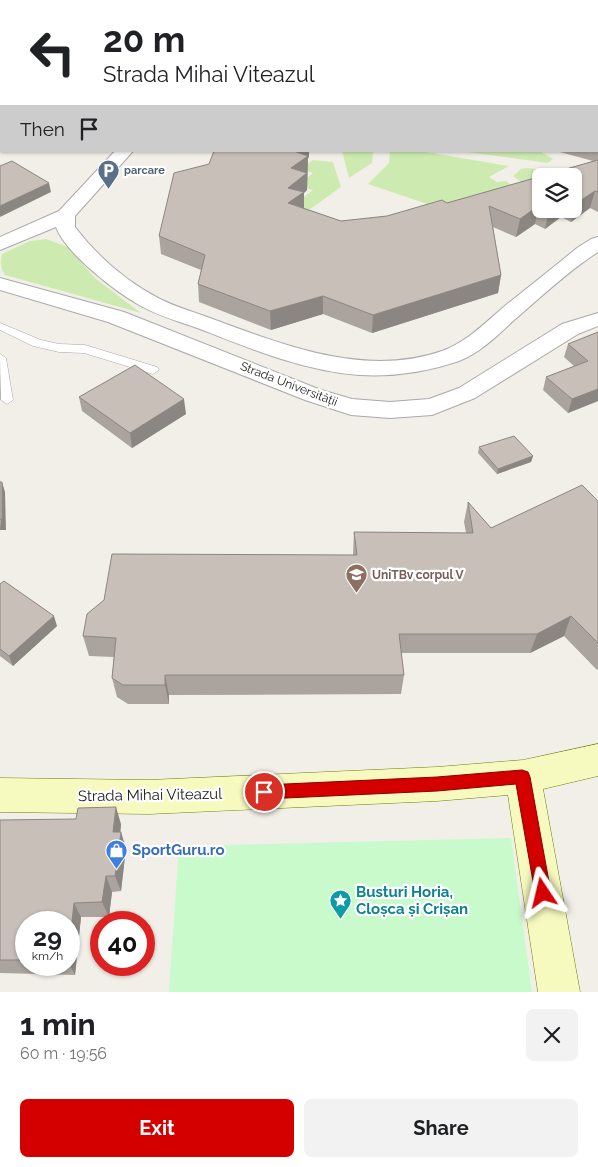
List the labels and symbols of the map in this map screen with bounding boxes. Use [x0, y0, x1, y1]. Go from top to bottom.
parking icon: parcare [96, 158, 120, 189]
place label: parcare [124, 164, 165, 177]
street label: Strada Universității [238, 359, 340, 409]
school or university icon: UniTBv corpul V [344, 563, 368, 594]
place label: UniTBv corpul V [372, 568, 464, 582]
pin [243, 771, 285, 813]
street label: Strada Mihai Viteazul [78, 785, 223, 805]
shop icon: SportGuru.ro [104, 838, 128, 869]
place label: SportGuru.ro [132, 841, 225, 859]
position arrow [516, 866, 568, 918]
place label: Busturi Horia, Cloșca și Crișan [356, 883, 468, 918]
place icon: Busturi Horia, Cloșca și Crișan [328, 889, 352, 920]
speed limit sign: 40 [90, 911, 155, 976]

